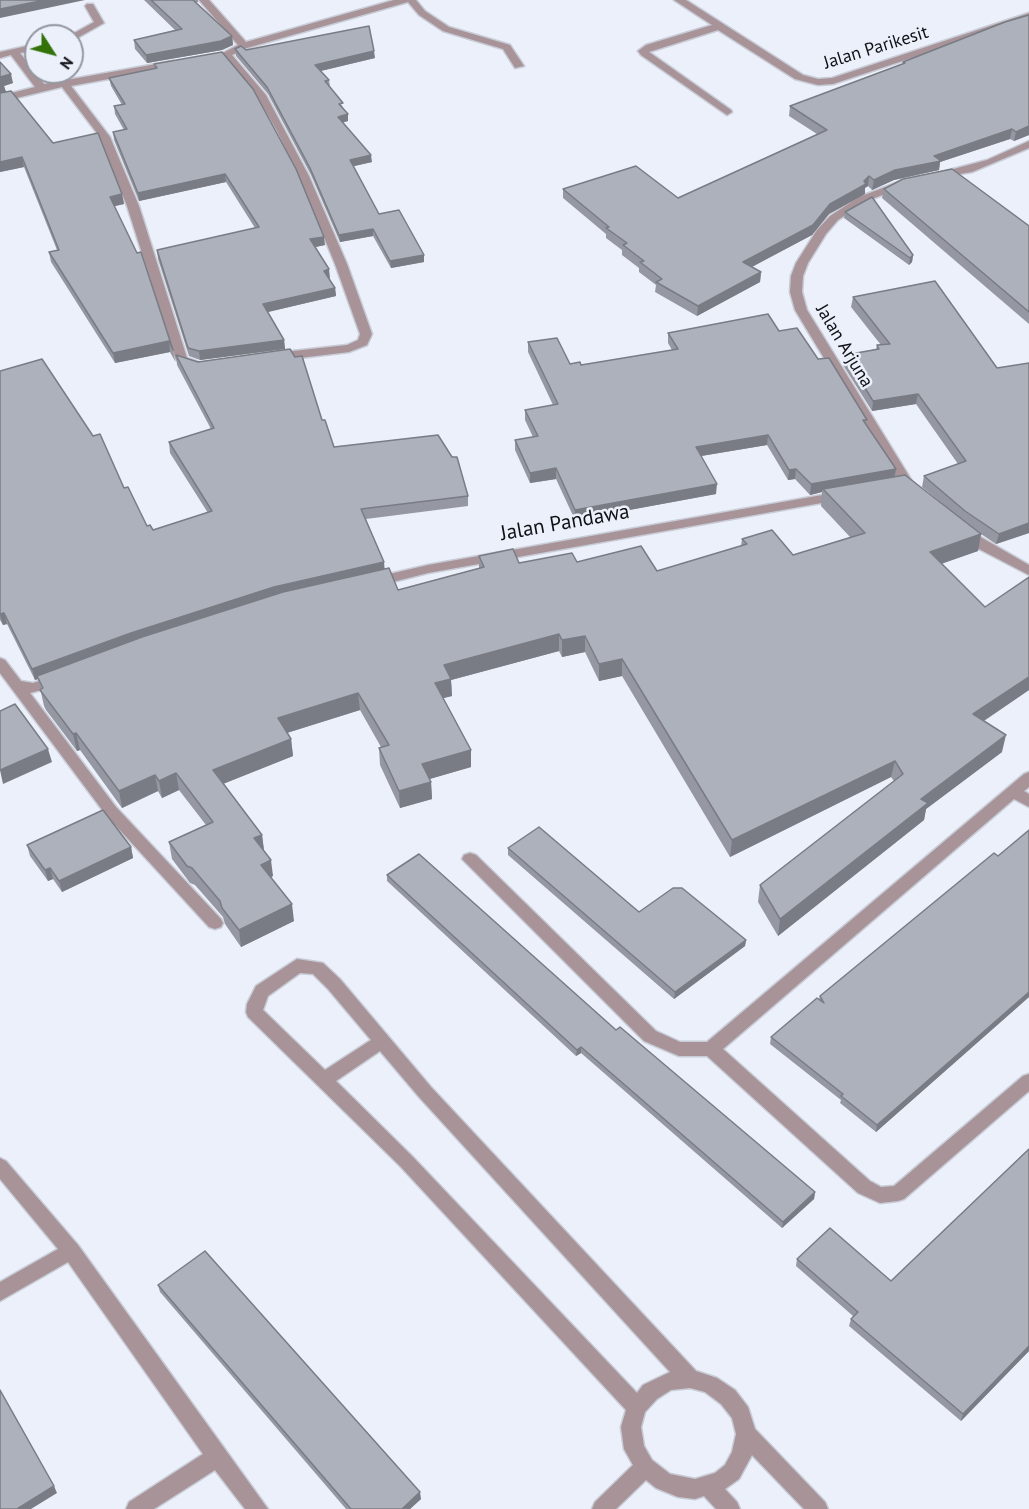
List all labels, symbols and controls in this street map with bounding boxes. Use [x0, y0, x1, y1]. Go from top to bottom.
street label: Jalan Parikesit [821, 22, 931, 74]
north arrow [24, 24, 84, 84]
text: N [56, 53, 78, 74]
street label: Jalan Arjuna [811, 301, 877, 391]
street label: Jalan Pandawa [498, 499, 632, 547]

